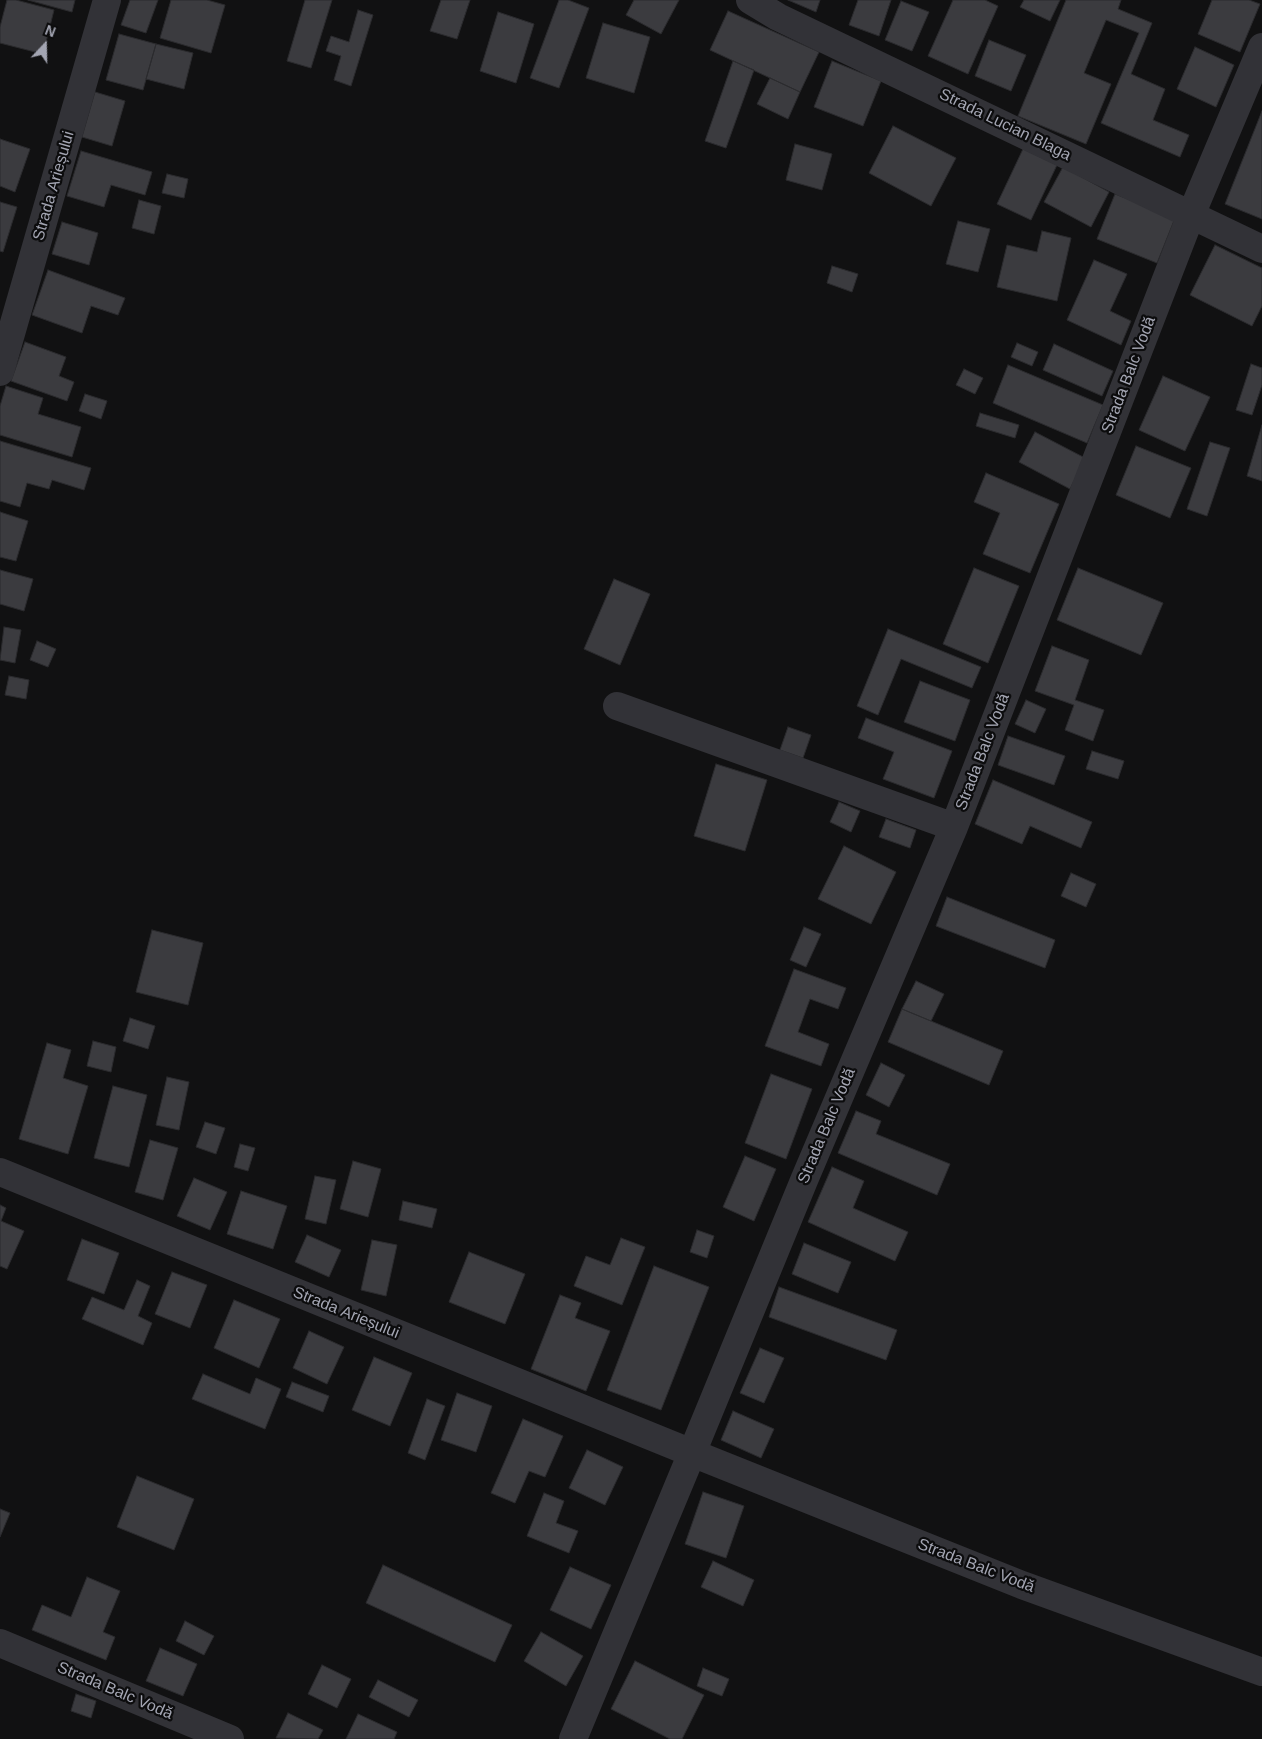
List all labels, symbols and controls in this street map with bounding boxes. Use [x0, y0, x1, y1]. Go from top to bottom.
north arrow [20, 20, 70, 70]
text: N [43, 22, 58, 40]
street label: Strada Lucian Blaga [936, 85, 1074, 165]
street label: Strada Arieșului [29, 129, 79, 243]
street label: Strada Balc Vodă [1098, 314, 1160, 436]
street label: Strada Balc Vodă [952, 691, 1014, 813]
street label: Strada Balc Vodă [794, 1065, 860, 1187]
street label: Strada Arieșului [290, 1283, 402, 1343]
street label: Strada Balc Vodă [915, 1535, 1037, 1597]
street label: Strada Balc Vodă [54, 1658, 176, 1724]

